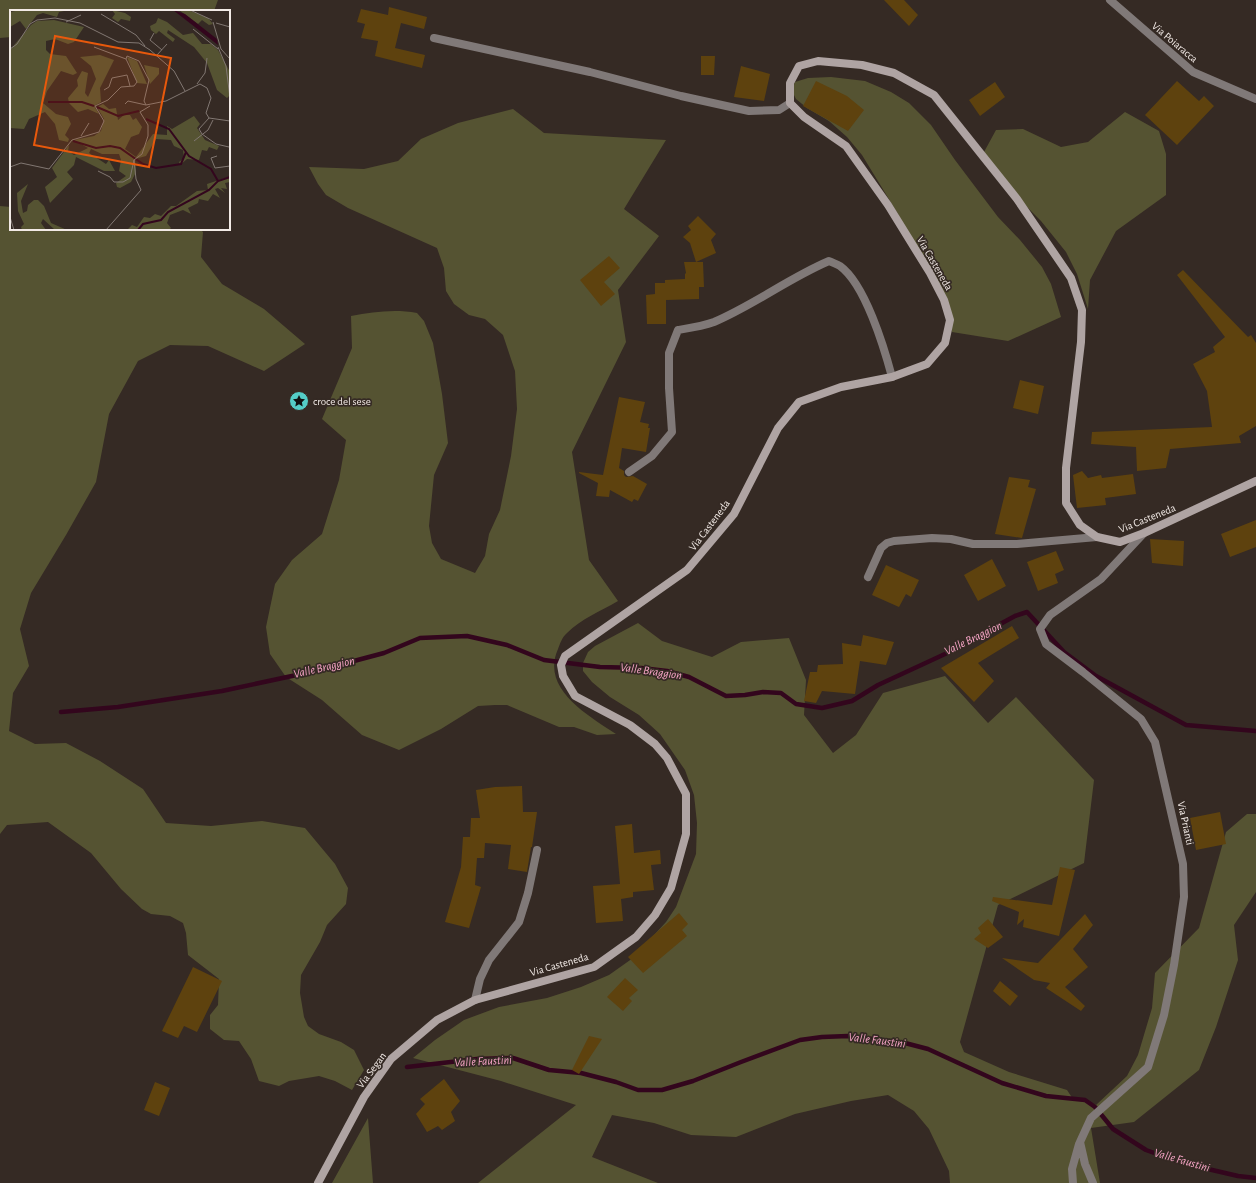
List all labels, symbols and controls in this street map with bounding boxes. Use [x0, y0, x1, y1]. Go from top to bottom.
inset map [10, 10, 230, 230]
street label: Via Poiaracca [1150, 20, 1200, 65]
street label: Via Casteneda [915, 234, 954, 292]
place icon: croce del sese [288, 390, 310, 412]
place label: croce del sese [313, 396, 371, 407]
street label: Via Casteneda [687, 498, 732, 553]
street label: Via Casteneda [1117, 502, 1177, 535]
water label: Valle Braggion [942, 619, 1004, 657]
water label: Valle Braggion [292, 654, 356, 680]
water label: Valle Braggion [619, 661, 683, 681]
street label: Via Prianti [1176, 800, 1196, 846]
street label: Via Casteneda [528, 951, 590, 978]
water label: Valle Faustini [848, 1031, 907, 1049]
street label: Via Segan [355, 1050, 388, 1090]
water label: Valle Faustini [454, 1053, 512, 1068]
water label: Valle Faustini [1153, 1146, 1212, 1174]

